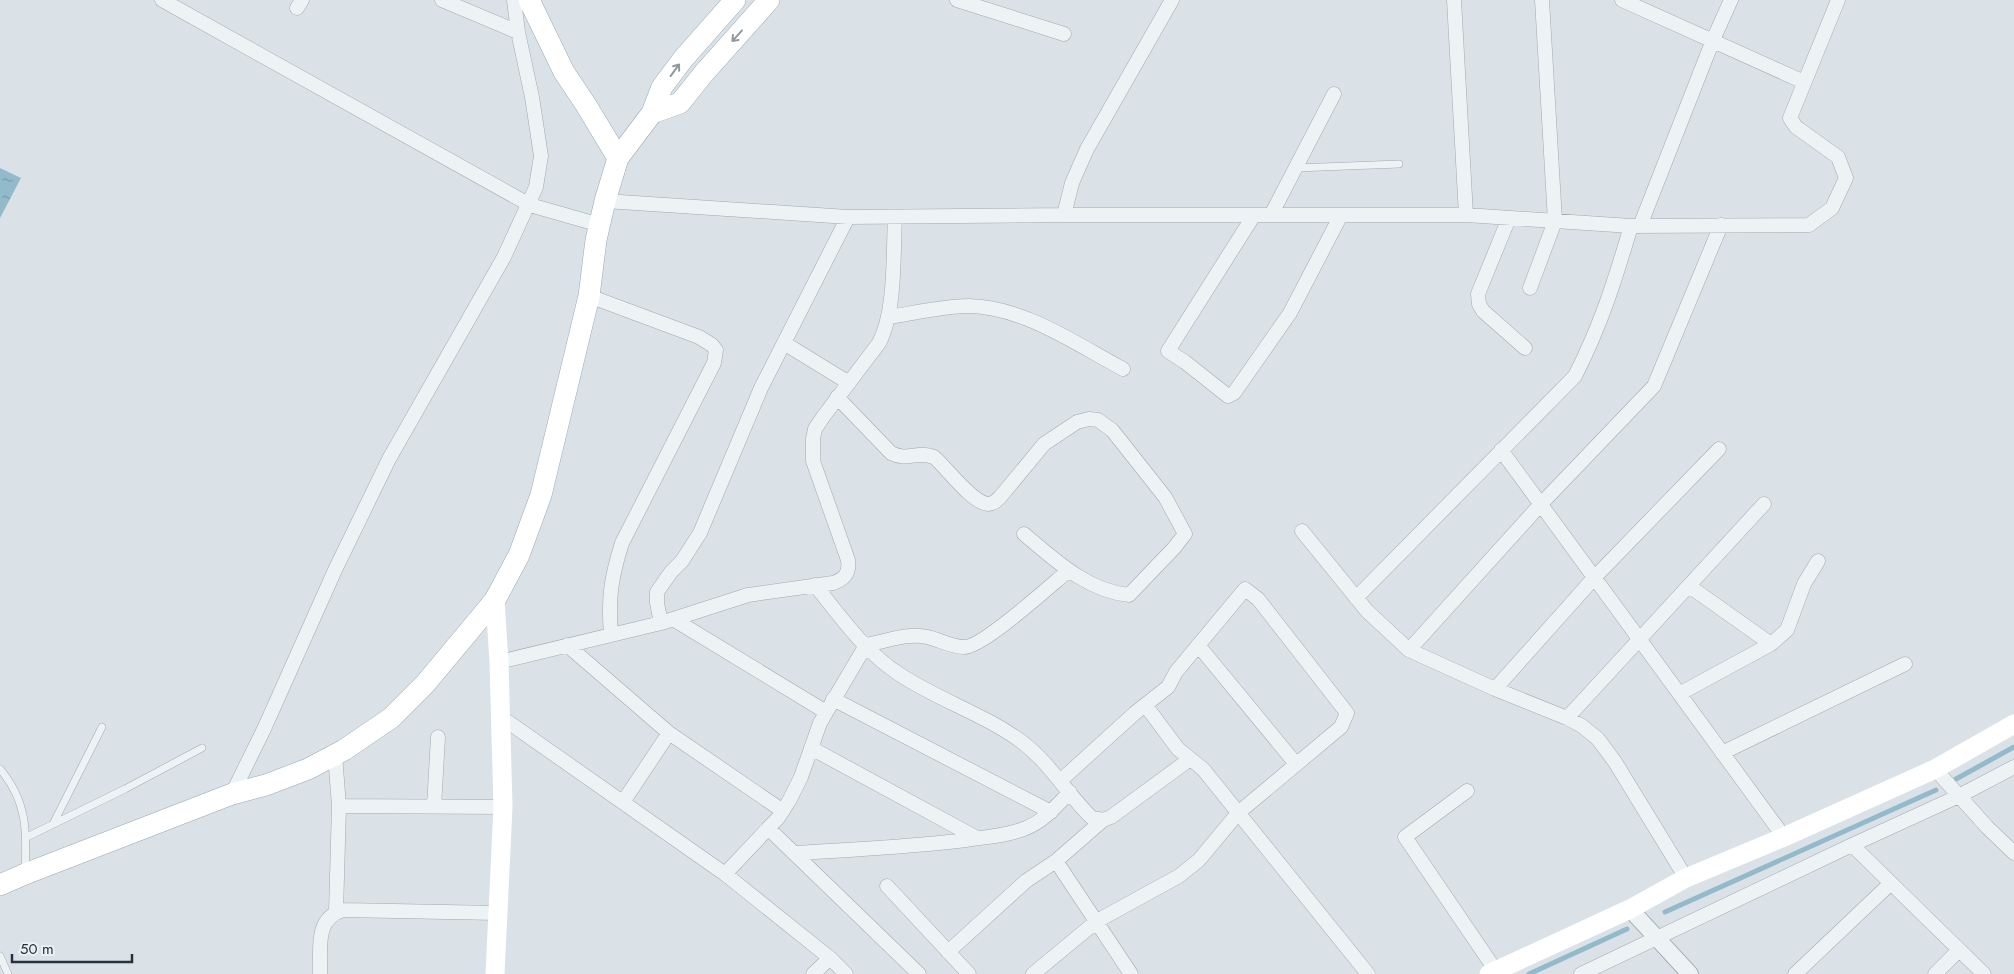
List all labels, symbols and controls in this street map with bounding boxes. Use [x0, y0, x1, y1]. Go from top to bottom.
one-way arrow [731, 30, 742, 43]
one-way arrow [670, 63, 680, 77]
scale bar [12, 932, 132, 964]
text: 50 m [20, 938, 54, 960]

